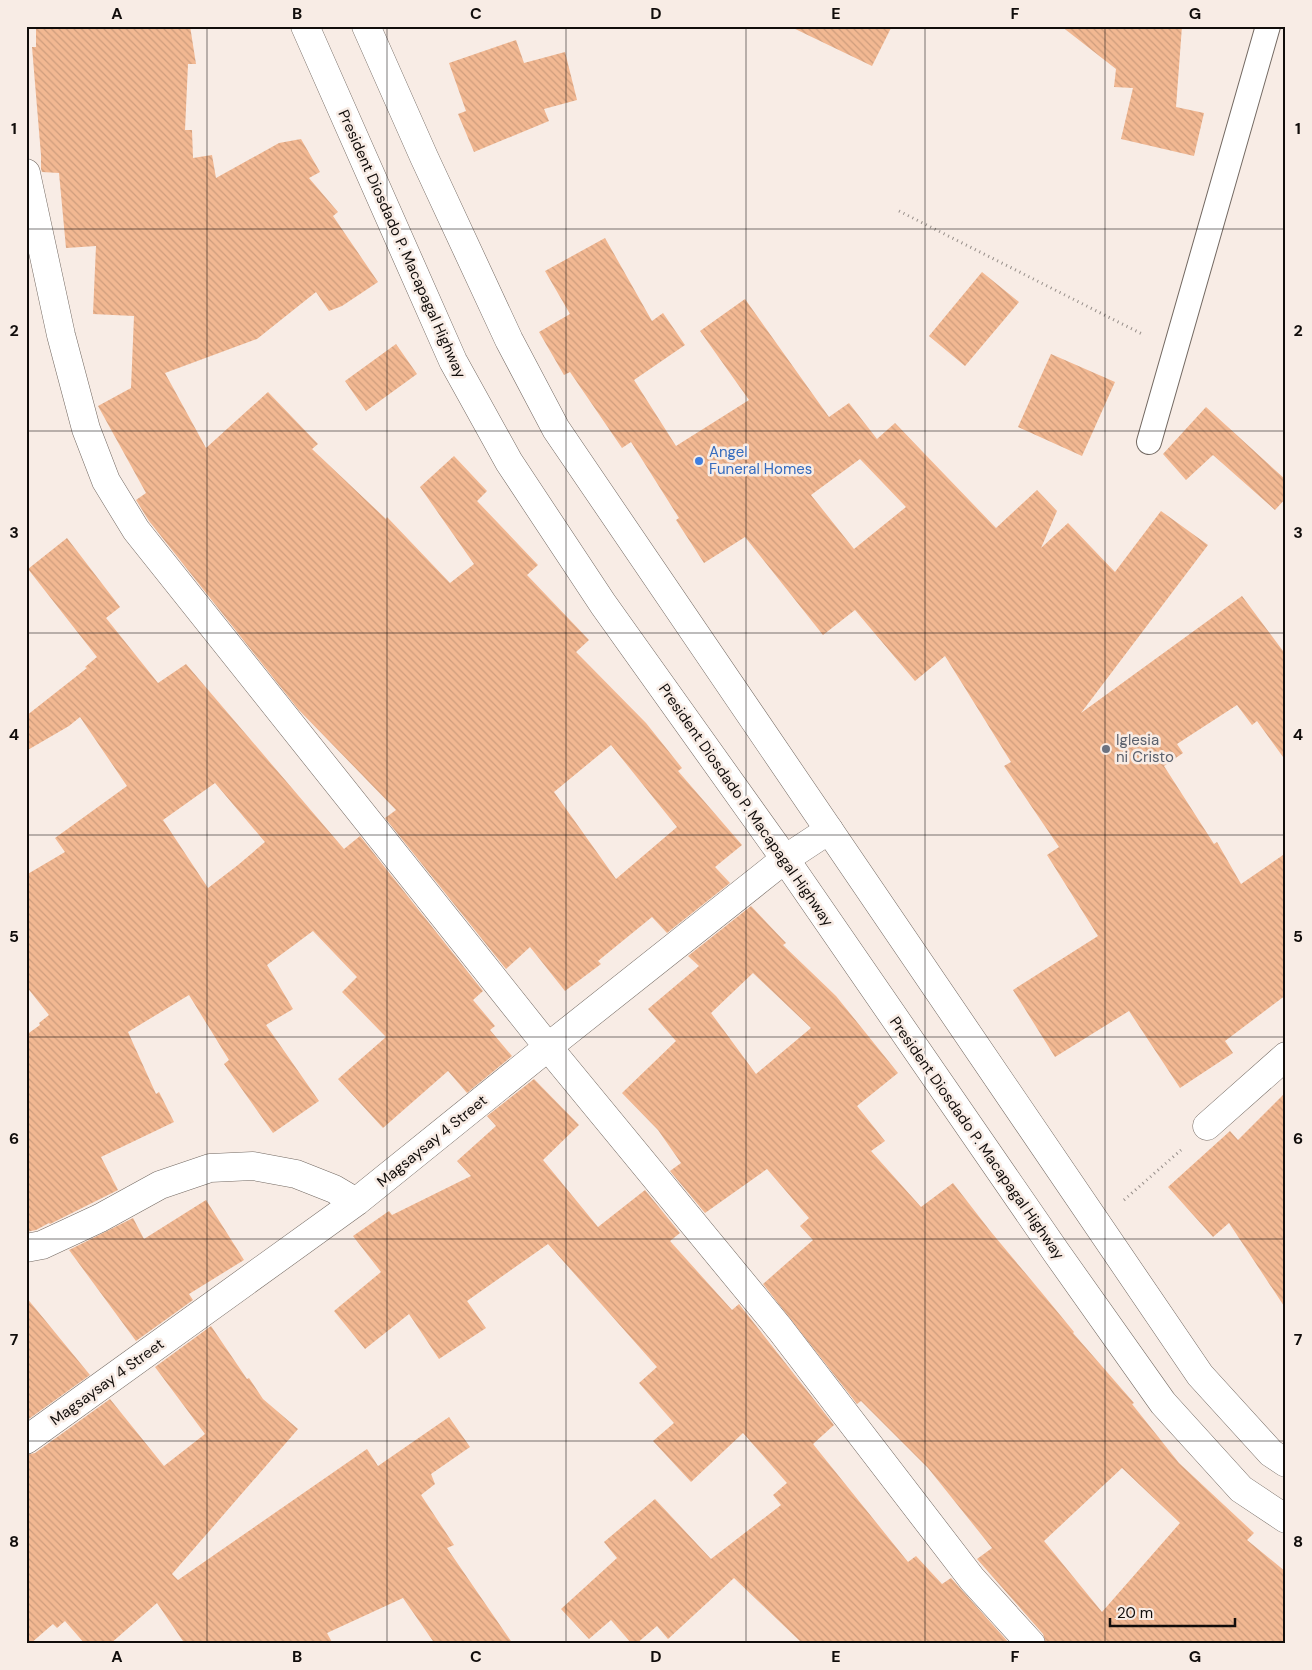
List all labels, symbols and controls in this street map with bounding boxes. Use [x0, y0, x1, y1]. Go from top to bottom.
text: A [111, 3, 123, 24]
text: B [292, 3, 302, 24]
text: C [470, 3, 482, 24]
text: D [650, 3, 662, 24]
text: E [831, 3, 841, 24]
text: F [1011, 3, 1020, 24]
text: G [1189, 3, 1201, 24]
street label: President Diosdado P. Macapagal Highway [333, 107, 471, 382]
text: 1 [11, 118, 17, 139]
text: 1 [1295, 118, 1301, 139]
text: 2 [9, 320, 19, 341]
text: 2 [1293, 320, 1303, 341]
place label: Angel Funeral Homes [709, 442, 812, 479]
marker: Angel Funeral Homes [693, 455, 705, 467]
text: 3 [9, 522, 19, 543]
text: 3 [1293, 522, 1303, 543]
street label: President Diosdado P. Macapagal Highway [654, 680, 838, 931]
text: 4 [9, 724, 19, 745]
text: 4 [1293, 724, 1303, 745]
place label: Iglesia ni Cristo [1116, 730, 1174, 767]
marker: Iglesia ni Cristo [1100, 743, 1112, 755]
text: 5 [9, 926, 19, 947]
text: 5 [1293, 926, 1303, 947]
street label: President Diosdado P. Macapagal Highway [885, 1013, 1069, 1264]
street label: Magsaysay 4 Street [373, 1090, 491, 1192]
text: 6 [9, 1128, 19, 1149]
text: 6 [1293, 1128, 1303, 1149]
text: 7 [10, 1329, 19, 1350]
text: 7 [1294, 1329, 1303, 1350]
street label: Magsaysay 4 Street [46, 1334, 168, 1430]
text: 8 [9, 1531, 19, 1552]
text: 8 [1293, 1531, 1303, 1552]
scale bar [1110, 1595, 1234, 1627]
text: 20 m [1117, 1603, 1153, 1623]
text: A [111, 1646, 123, 1667]
text: B [292, 1646, 302, 1667]
text: C [470, 1646, 482, 1667]
text: D [650, 1646, 662, 1667]
text: E [831, 1646, 841, 1667]
text: F [1011, 1646, 1020, 1667]
text: G [1189, 1646, 1201, 1667]

